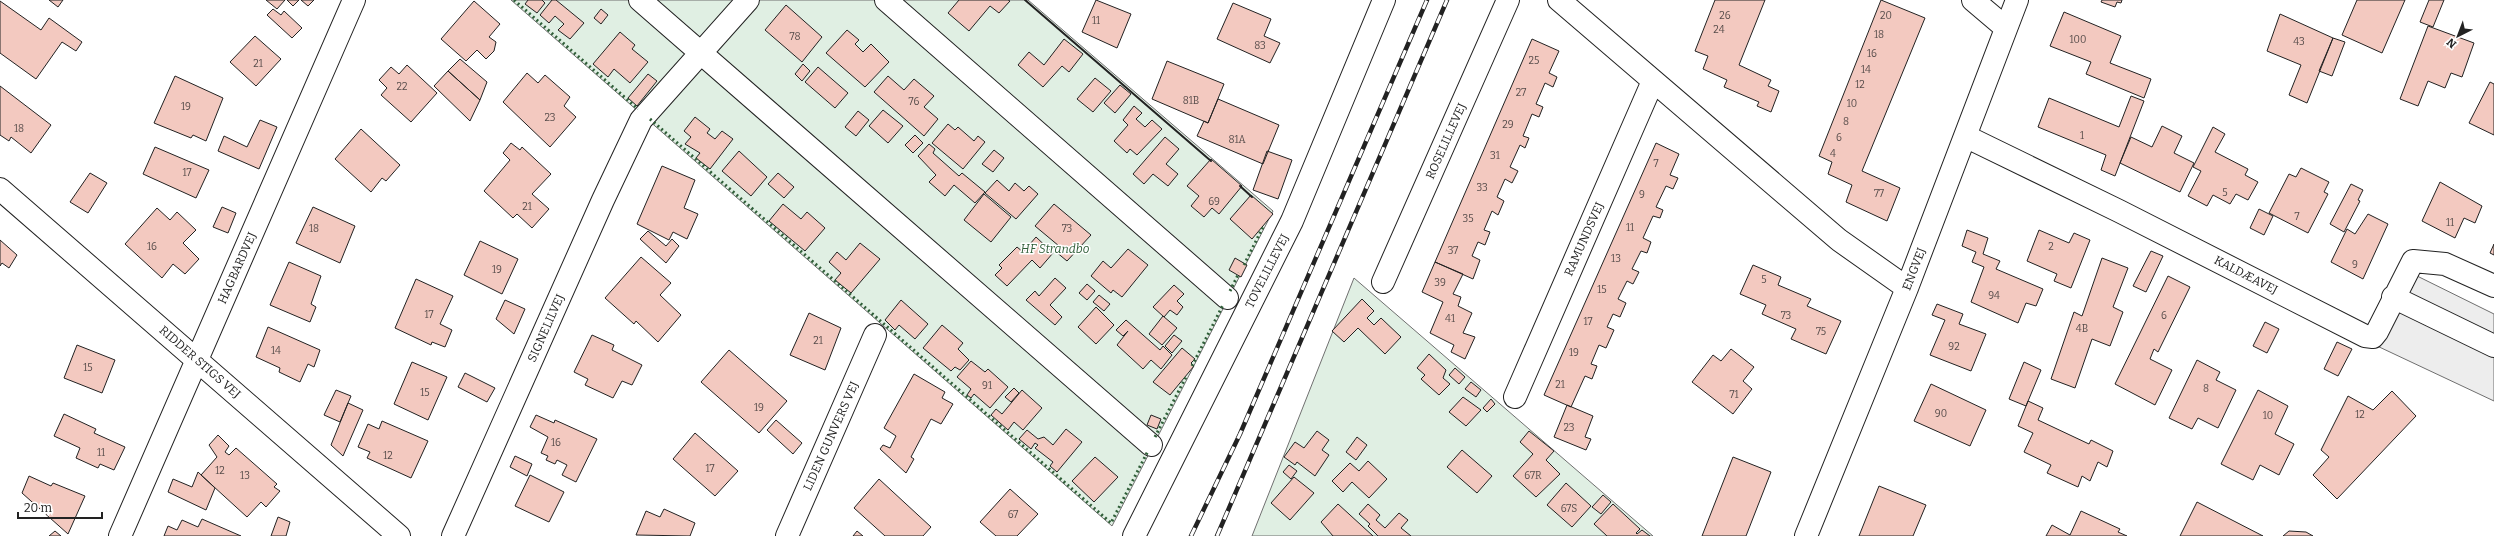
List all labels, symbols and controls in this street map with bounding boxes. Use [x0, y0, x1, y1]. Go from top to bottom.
house number: 26 [1719, 10, 1731, 22]
house number: 20 [1880, 10, 1892, 22]
house number: 11 [1092, 15, 1100, 27]
north arrow [2438, 16, 2478, 56]
house number: 24 [1713, 24, 1725, 36]
house number: 18 [1874, 29, 1884, 41]
house number: 78 [790, 31, 800, 43]
house number: 100 [2070, 34, 2086, 46]
text: N [2444, 35, 2459, 51]
house number: 43 [2293, 36, 2305, 48]
house number: 83 [1254, 40, 1266, 52]
house number: 16 [1867, 48, 1877, 60]
house number: 25 [1529, 55, 1539, 67]
house number: 21 [253, 58, 263, 70]
house number: 14 [1861, 64, 1871, 76]
house number: 12 [1855, 79, 1865, 91]
house number: 22 [397, 81, 407, 93]
house number: 27 [1516, 87, 1526, 99]
house number: 81B [1183, 95, 1199, 107]
house number: 76 [909, 96, 920, 108]
house number: 10 [1847, 98, 1857, 110]
house number: 19 [181, 101, 191, 113]
street label: ROSELILLEVEJ [1423, 101, 1469, 181]
house number: 23 [544, 112, 556, 124]
house number: 8 [1843, 116, 1849, 128]
house number: 29 [1502, 119, 1514, 131]
house number: 18 [14, 123, 24, 135]
house number: 1 [2080, 130, 2084, 142]
house number: 6 [1836, 132, 1842, 144]
house number: 81A [1228, 134, 1246, 146]
house number: 4 [1830, 148, 1836, 160]
house number: 31 [1490, 150, 1500, 162]
house number: 7 [1653, 158, 1659, 170]
house number: 17 [183, 167, 191, 179]
house number: 33 [1476, 182, 1488, 194]
house number: 5 [2222, 187, 2228, 199]
house number: 77 [1874, 188, 1884, 200]
house number: 9 [1639, 189, 1645, 201]
house number: 69 [1208, 196, 1220, 208]
street label: RAMUNDSVEJ [1561, 200, 1607, 278]
house number: 21 [522, 201, 532, 213]
house number: 7 [2294, 211, 2300, 223]
house number: 35 [1462, 213, 1474, 225]
house number: 11 [2446, 217, 2454, 229]
house number: 11 [1626, 222, 1634, 234]
house number: 18 [309, 223, 319, 235]
house number: 73 [1062, 223, 1073, 235]
street label: HAGBARDVEJ [215, 230, 259, 306]
street label: TOVELILLEVEJ [1242, 232, 1292, 310]
house number: 16 [147, 241, 157, 253]
house number: 2 [2048, 241, 2054, 253]
park label: HF Strandbo [1021, 242, 1090, 256]
house number: 37 [1448, 245, 1458, 257]
street label: ENGVEJ [1899, 246, 1929, 292]
house number: 13 [1611, 253, 1621, 265]
street label: KALDÆAVEJ [2212, 253, 2280, 297]
house number: 9 [2352, 259, 2358, 271]
house number: 19 [492, 264, 502, 276]
house number: 5 [1761, 274, 1767, 286]
house number: 39 [1434, 277, 1446, 289]
house number: 15 [1597, 284, 1607, 296]
house number: 94 [1988, 290, 2000, 302]
street label: SIGNELILVEJ [525, 292, 567, 364]
house number: 17 [425, 309, 433, 321]
house number: 73 [1781, 310, 1792, 322]
house number: 6 [2161, 310, 2167, 322]
house number: 41 [1445, 313, 1455, 325]
house number: 17 [1584, 316, 1592, 328]
street label: RIDDER STIGS VEJ [157, 323, 243, 401]
house number: 4B [2076, 323, 2088, 335]
house number: 75 [1816, 326, 1826, 338]
house number: 21 [813, 335, 823, 347]
house number: 92 [1948, 341, 1960, 353]
house number: 14 [271, 345, 281, 357]
house number: 19 [1569, 347, 1579, 359]
house number: 15 [83, 362, 93, 374]
street label: LIDEN GUNVERS VEJ [801, 379, 861, 493]
house number: 21 [1555, 379, 1565, 391]
house number: 91 [982, 380, 992, 392]
house number: 8 [2203, 383, 2209, 395]
house number: 15 [420, 387, 430, 399]
house number: 71 [1729, 389, 1739, 401]
house number: 19 [754, 402, 764, 414]
house number: 90 [1935, 408, 1947, 420]
house number: 12 [2355, 409, 2365, 421]
house number: 10 [2263, 410, 2273, 422]
house number: 23 [1563, 422, 1575, 434]
house number: 16 [551, 437, 561, 449]
house number: 11 [97, 447, 105, 459]
house number: 12 [383, 450, 393, 462]
house number: 17 [706, 463, 714, 475]
house number: 12 [215, 465, 225, 477]
house number: 13 [240, 470, 250, 482]
house number: 67R [1524, 470, 1542, 482]
scale bar [18, 494, 102, 520]
text: 20 m [24, 501, 53, 515]
house number: 67S [1561, 503, 1577, 515]
house number: 67 [1008, 509, 1018, 521]

